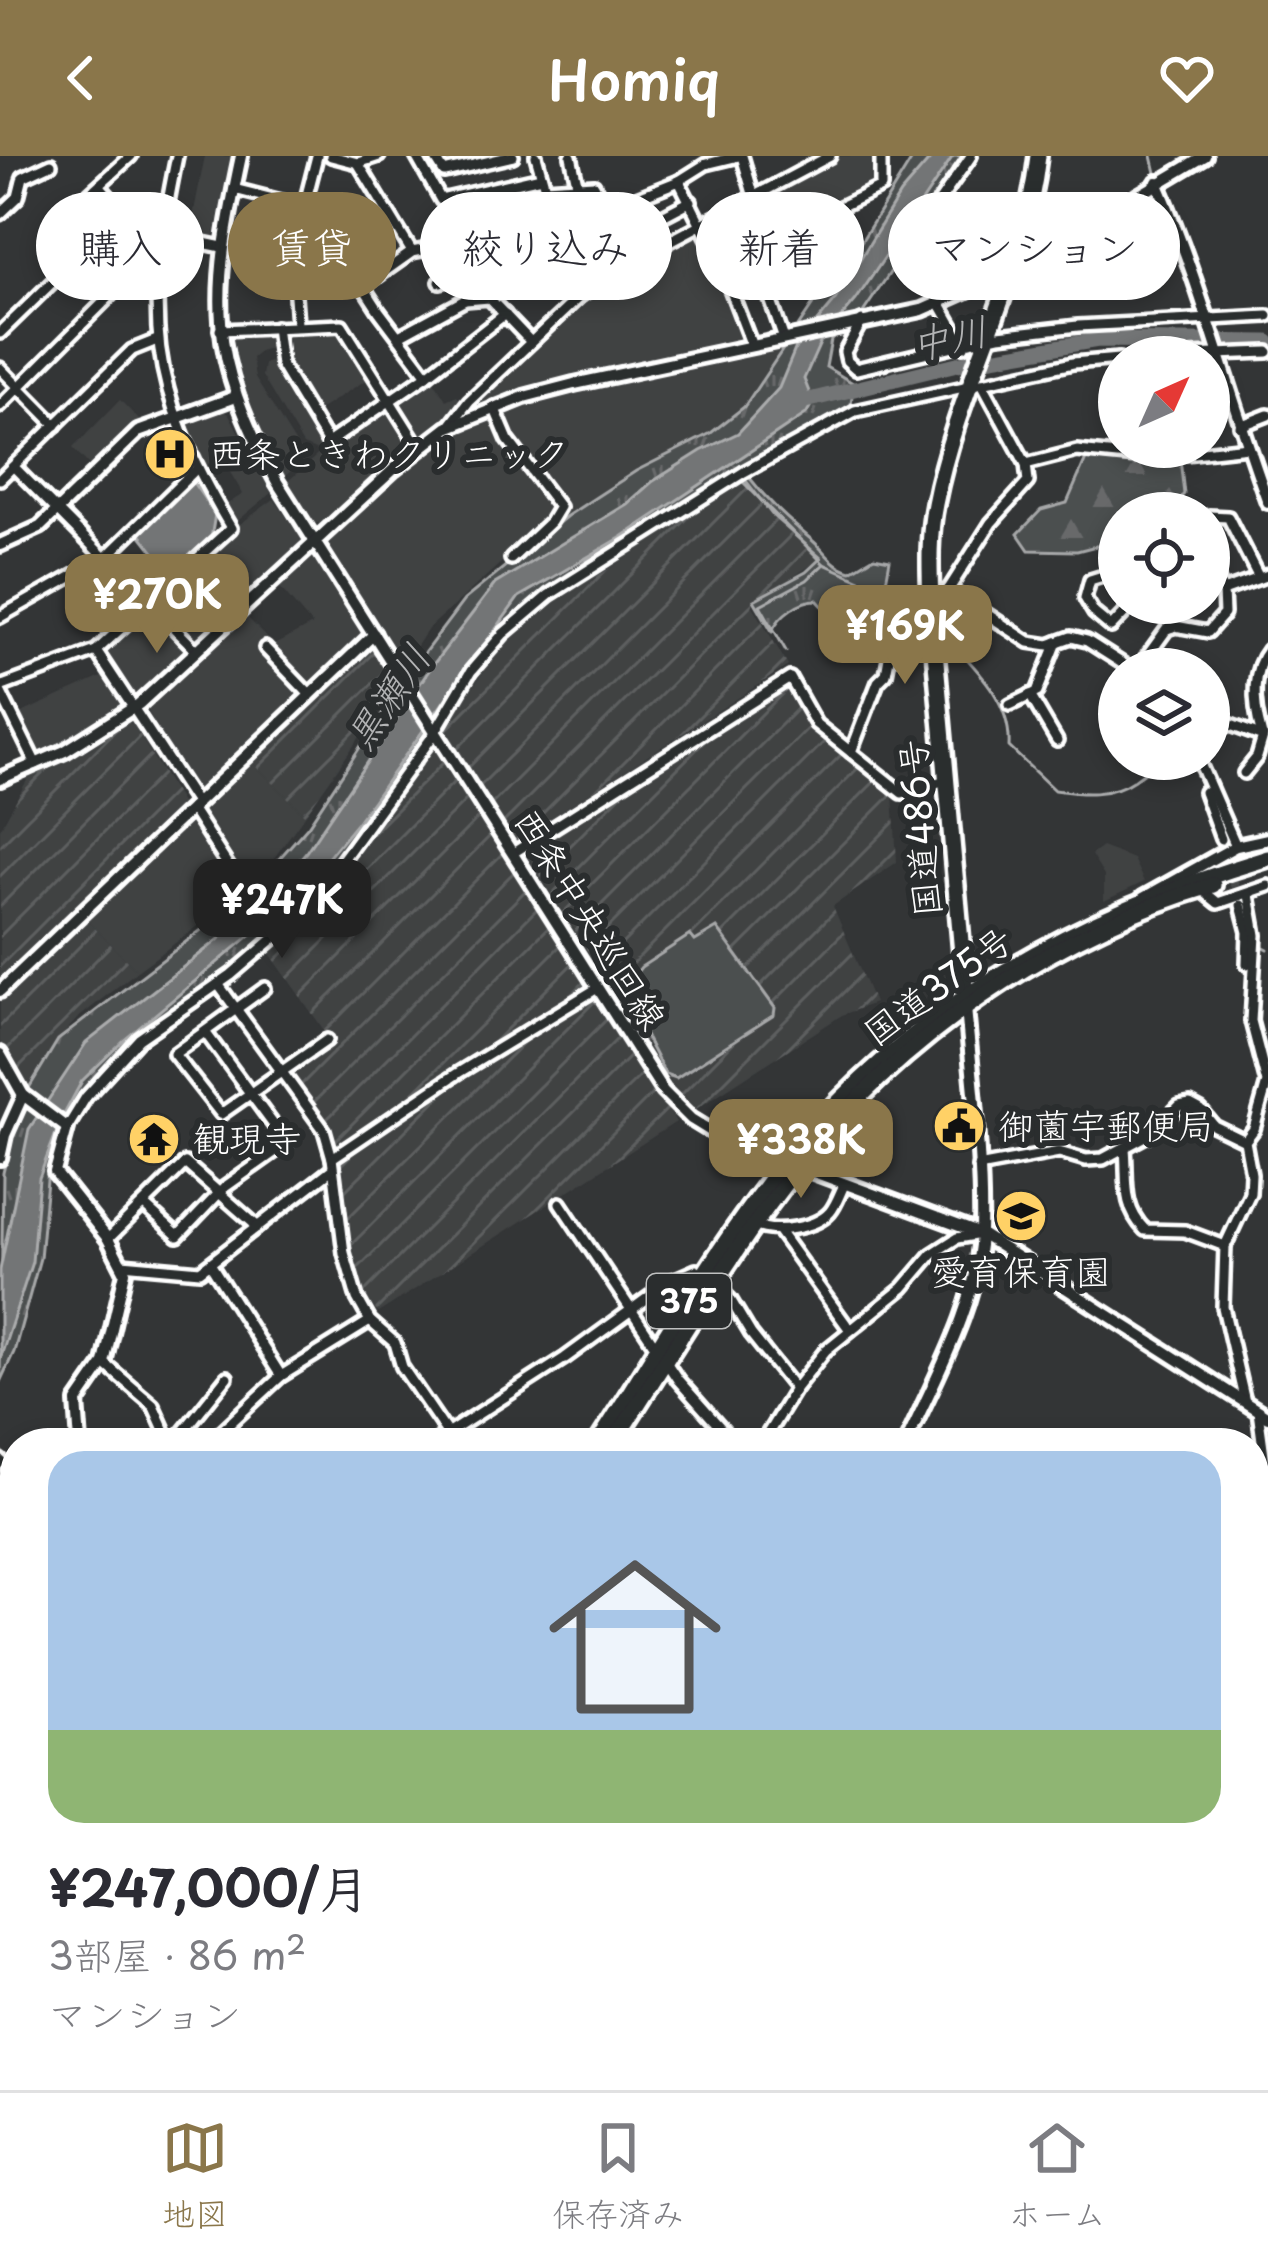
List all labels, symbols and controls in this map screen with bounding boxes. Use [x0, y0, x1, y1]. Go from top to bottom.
text: Homiq [548, 38, 720, 119]
icon: back [48, 45, 114, 111]
icon: heart [1154, 45, 1220, 111]
chip: 購入 [36, 192, 204, 300]
chip: 賃貸 [228, 192, 396, 300]
chip: 絞り込み [420, 192, 672, 300]
chip: 新着 [696, 192, 864, 300]
chip: マンション [888, 192, 1180, 300]
water label: 中川 [904, 299, 993, 373]
north arrow [1098, 336, 1230, 468]
map controls [1098, 336, 1230, 780]
place label: 西条ときわクリニック [209, 425, 569, 479]
hospital icon: 西条ときわクリニック [142, 426, 198, 482]
button: locate [1098, 492, 1230, 624]
pin: ¥270K [73, 554, 241, 656]
text: ¥270K [92, 563, 222, 622]
pin: ¥169K [821, 585, 989, 687]
text: ¥169K [845, 594, 965, 653]
water label: 黒瀬川 [329, 631, 443, 761]
button: layers [1098, 648, 1230, 780]
street label: 国道486号 [883, 737, 953, 919]
street label: 西条中央巡回線 [502, 797, 681, 1039]
pin: ¥247K [198, 859, 366, 961]
text: ¥247K [220, 868, 344, 927]
street label: 国道375号 [851, 912, 1023, 1057]
place label: 御薗宇郵便局 [998, 1097, 1214, 1151]
public building icon: 御薗宇郵便局 [931, 1098, 987, 1154]
pin: ¥338K [717, 1099, 885, 1201]
text: ¥338K [736, 1108, 866, 1167]
place label: 観現寺 [193, 1110, 301, 1164]
temple icon: 観現寺 [126, 1111, 182, 1167]
school or university icon: 愛育保育園 [993, 1188, 1049, 1244]
place label: 愛育保育園 [931, 1243, 1111, 1297]
road number: 375 [647, 1274, 731, 1328]
icon: home [527, 1529, 743, 1745]
text: ¥247,000/月 [48, 1847, 370, 1924]
text: 3部屋 · 86 m² [48, 1924, 306, 1983]
text: マンション [48, 1983, 241, 2042]
tab: 地図 [162, 2115, 228, 2237]
tab: 保存済み [552, 2115, 684, 2237]
tab: ホーム [1008, 2115, 1106, 2237]

